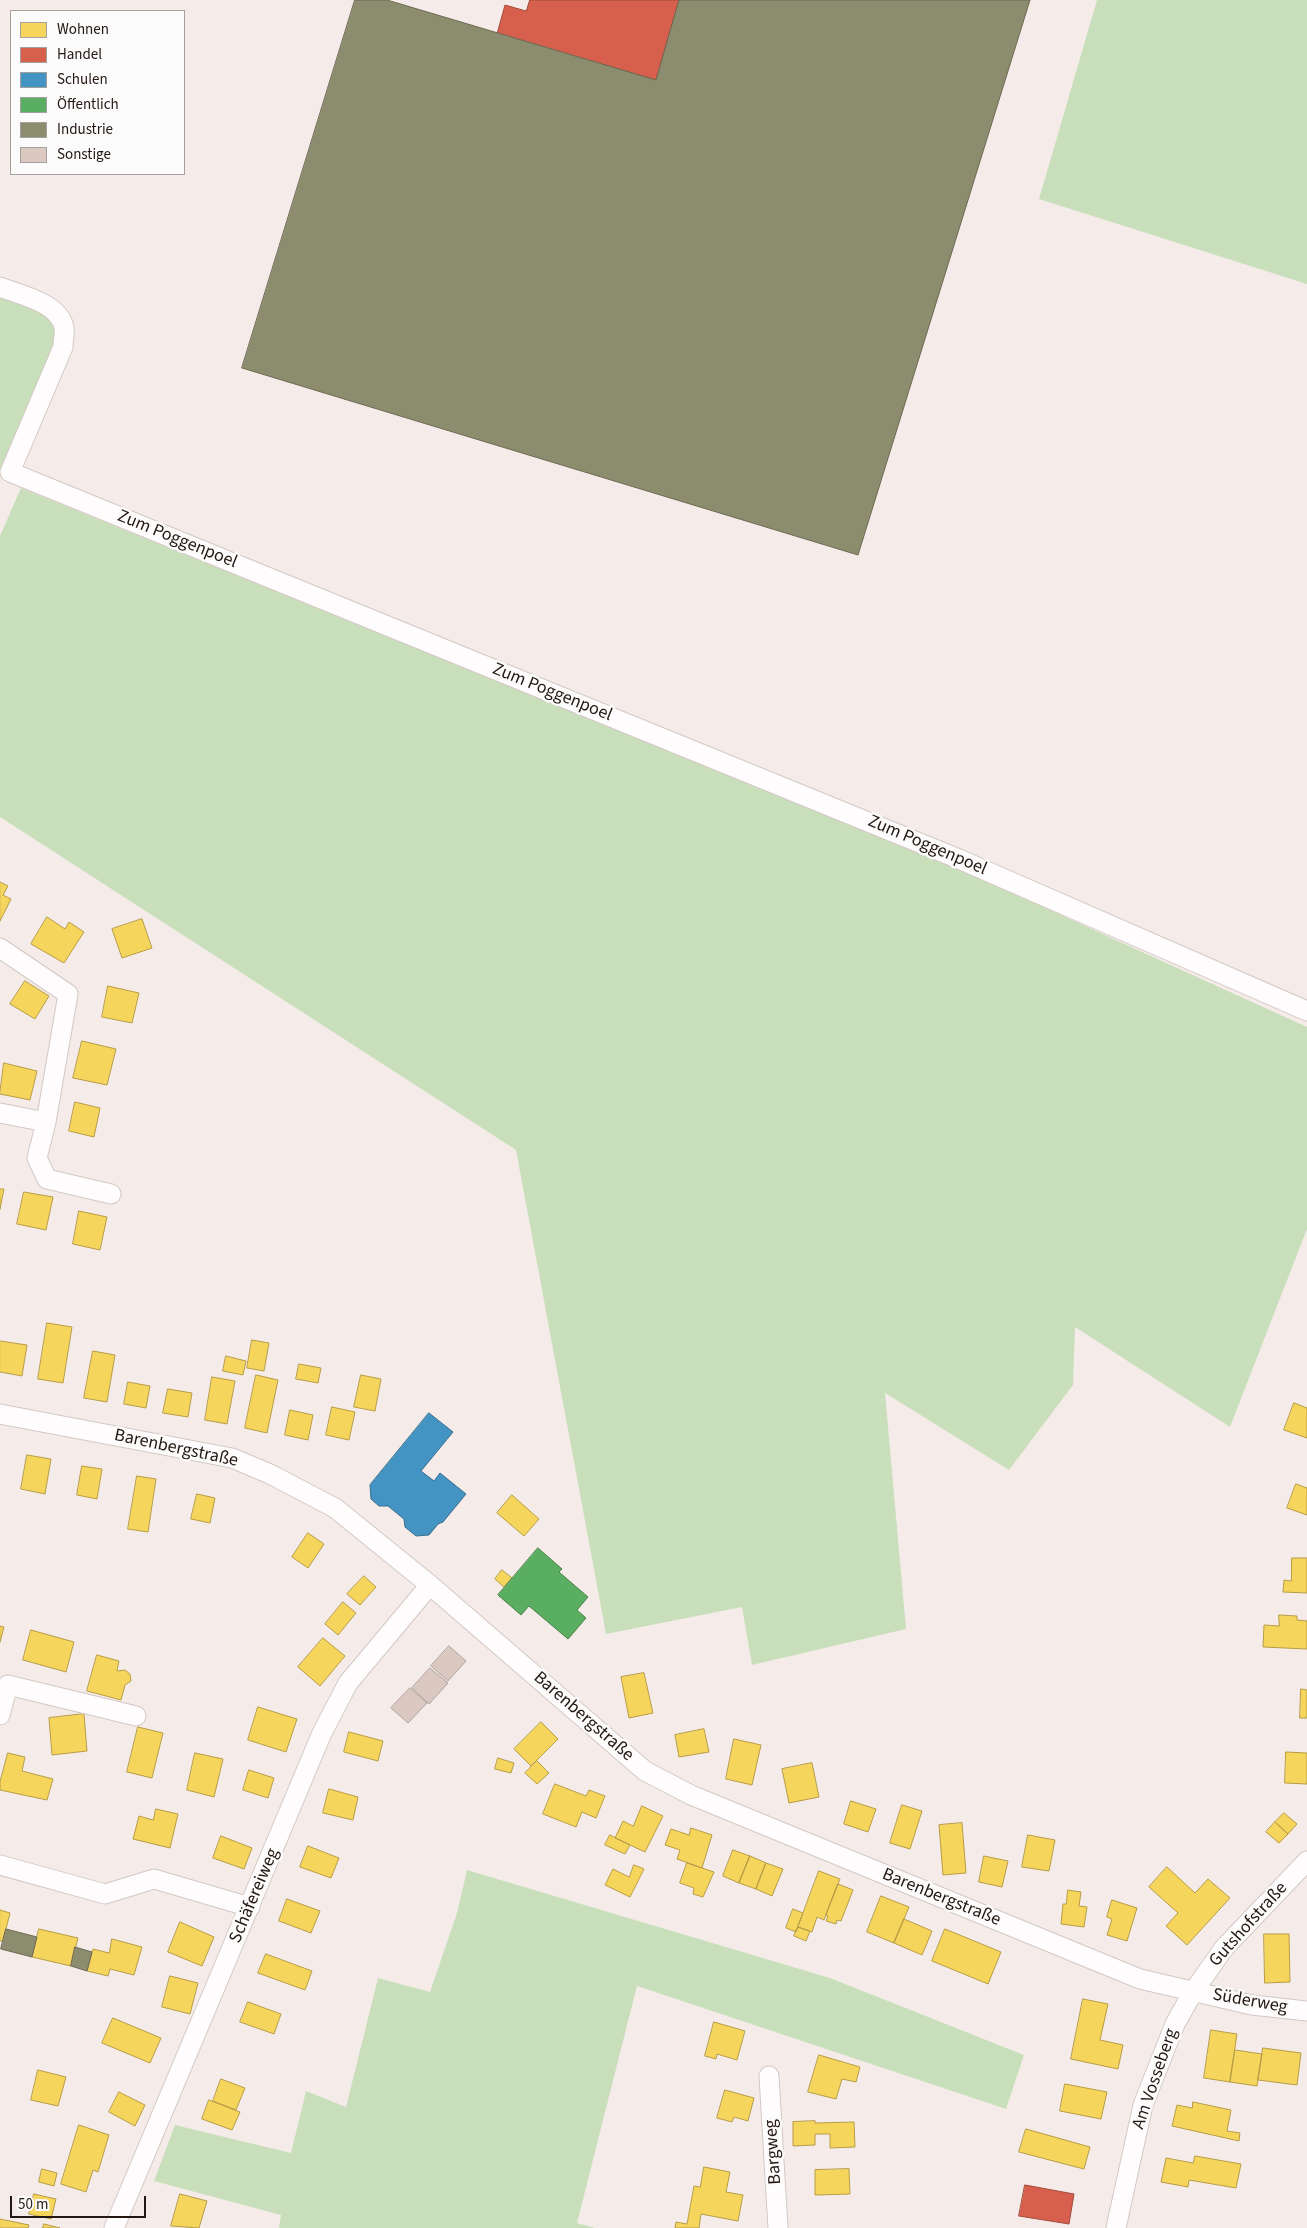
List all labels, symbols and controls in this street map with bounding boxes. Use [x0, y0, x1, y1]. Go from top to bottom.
legend [10, 10, 185, 175]
text: Wohnen [57, 19, 109, 40]
text: Handel [57, 44, 102, 65]
text: Schulen [57, 69, 108, 90]
text: Öffentlich [57, 94, 119, 115]
text: Industrie [57, 119, 113, 140]
text: Sonstige [57, 144, 111, 165]
street label: Zum Poggenpoel [114, 506, 240, 574]
street label: Zum Poggenpoel [489, 659, 615, 727]
street label: Zum Poggenpoel [864, 811, 990, 881]
street label: Barenbergstraße [112, 1425, 240, 1473]
street label: Barenbergstraße [528, 1668, 638, 1766]
street label: Schäfereiweg [225, 1845, 285, 1947]
street label: Barenbergstraße [879, 1864, 1003, 1932]
street label: Gutshofstraße [1205, 1878, 1293, 1972]
street label: Süderweg [1211, 1985, 1289, 2019]
street label: Am Vosseberg [1129, 2026, 1183, 2132]
street label: Bargweg [761, 2119, 787, 2185]
scale bar [12, 2186, 149, 2218]
text: 50 m [18, 2194, 48, 2215]

